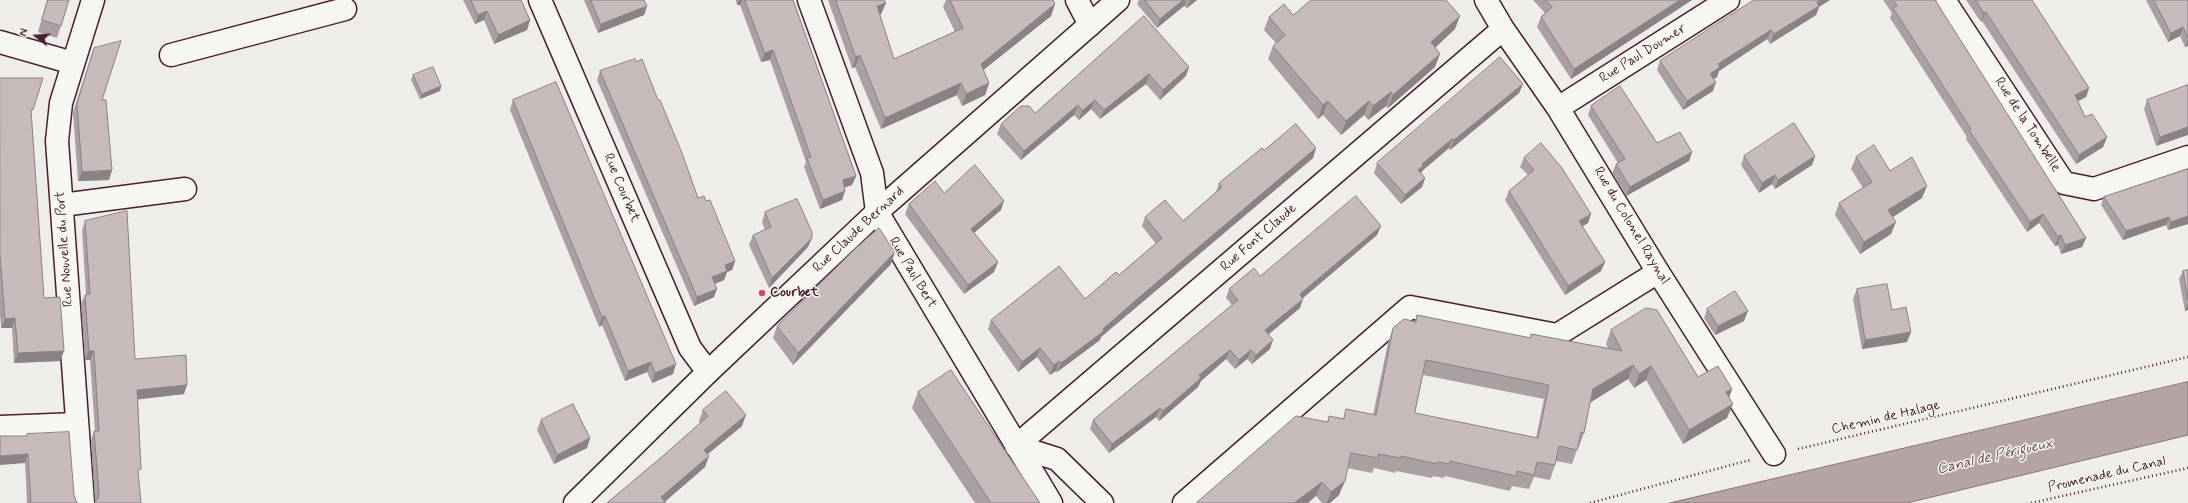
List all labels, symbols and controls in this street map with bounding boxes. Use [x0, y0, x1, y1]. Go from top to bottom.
north arrow [16, 16, 56, 56]
street label: Rue Paul Doumer [1597, 21, 1689, 87]
text: N [17, 27, 32, 38]
street label: Rue de la Tombelle [1990, 75, 2064, 175]
street label: Rue Courbet [599, 151, 643, 225]
street label: Rue du Colonel Raynal [1589, 164, 1673, 288]
street label: Rue Claude Bernard [810, 183, 908, 277]
street label: Rue Nouvelle du Port [53, 190, 77, 308]
street label: Rue Font Claude [1217, 200, 1301, 276]
street label: Rue Paul Bert [884, 234, 940, 312]
place label: Courbet [770, 285, 819, 301]
marker: Courbet [757, 288, 767, 298]
street label: Chemin de Halage [1830, 397, 1942, 439]
water label: Canal de Périgueux [1935, 435, 2055, 479]
street label: Promenade du Canal [2046, 453, 2168, 497]

